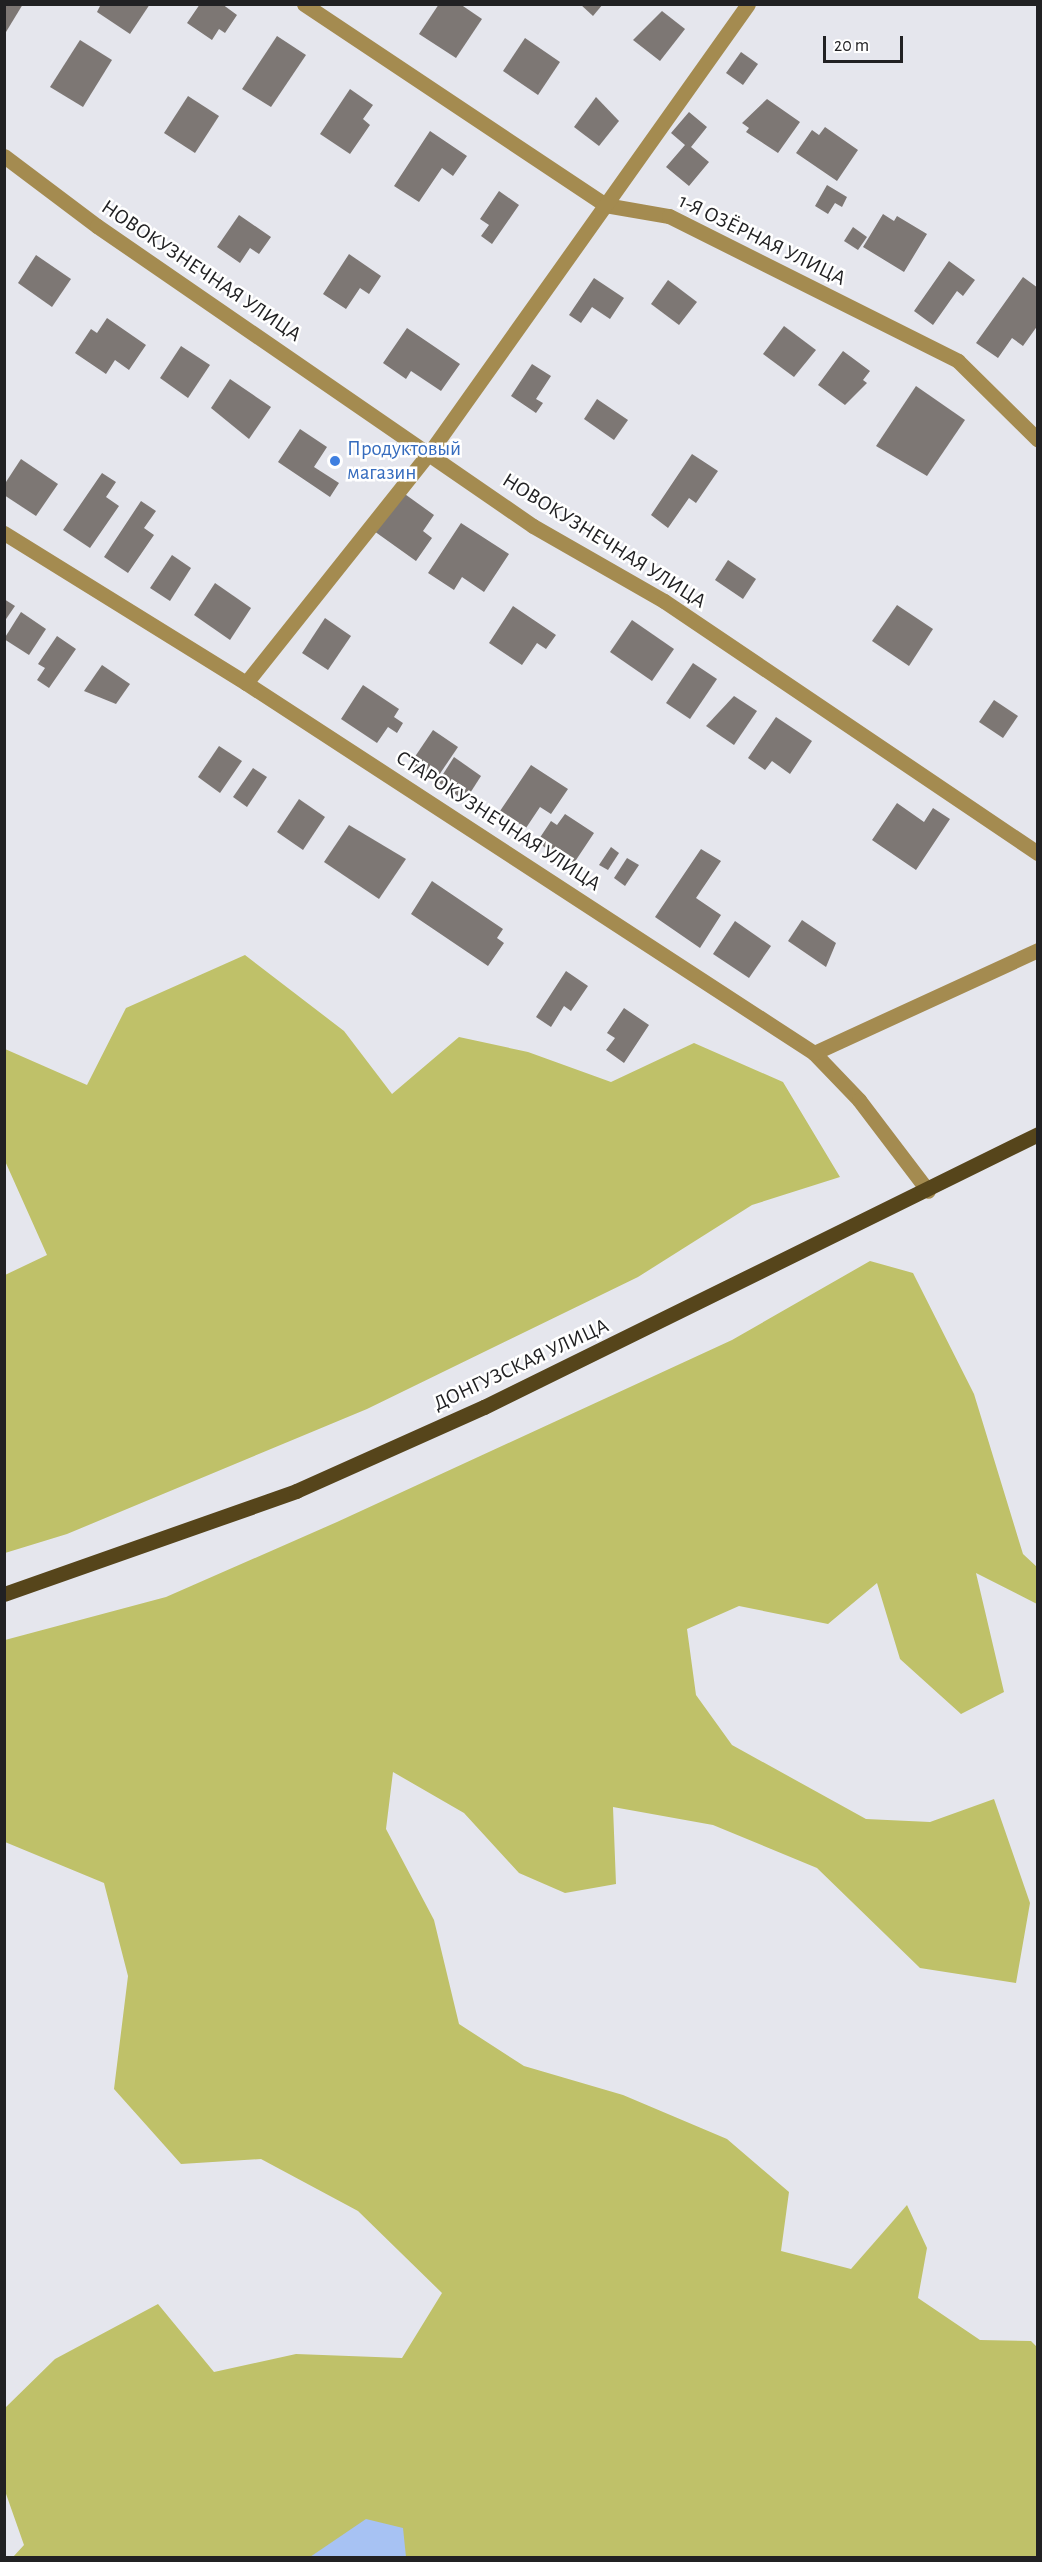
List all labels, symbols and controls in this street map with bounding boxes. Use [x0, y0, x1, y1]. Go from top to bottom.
scale bar [826, 24, 906, 62]
text: 20 m [834, 37, 869, 55]
street label: 1-Я ОЗЁРНАЯ УЛИЦА [674, 189, 850, 291]
street label: НОВОКУЗНЕЧНАЯ УЛИЦА [96, 195, 306, 347]
place label: Продуктовый магазин [347, 436, 461, 486]
marker: Продуктовый магазин [328, 454, 342, 468]
street label: НОВОКУЗНЕЧНАЯ УЛИЦА [497, 468, 711, 614]
street label: СТАРОКУЗНЕЧНАЯ УЛИЦА [391, 745, 605, 897]
street label: ДОНГУЗСКАЯ УЛИЦА [429, 1313, 613, 1417]

